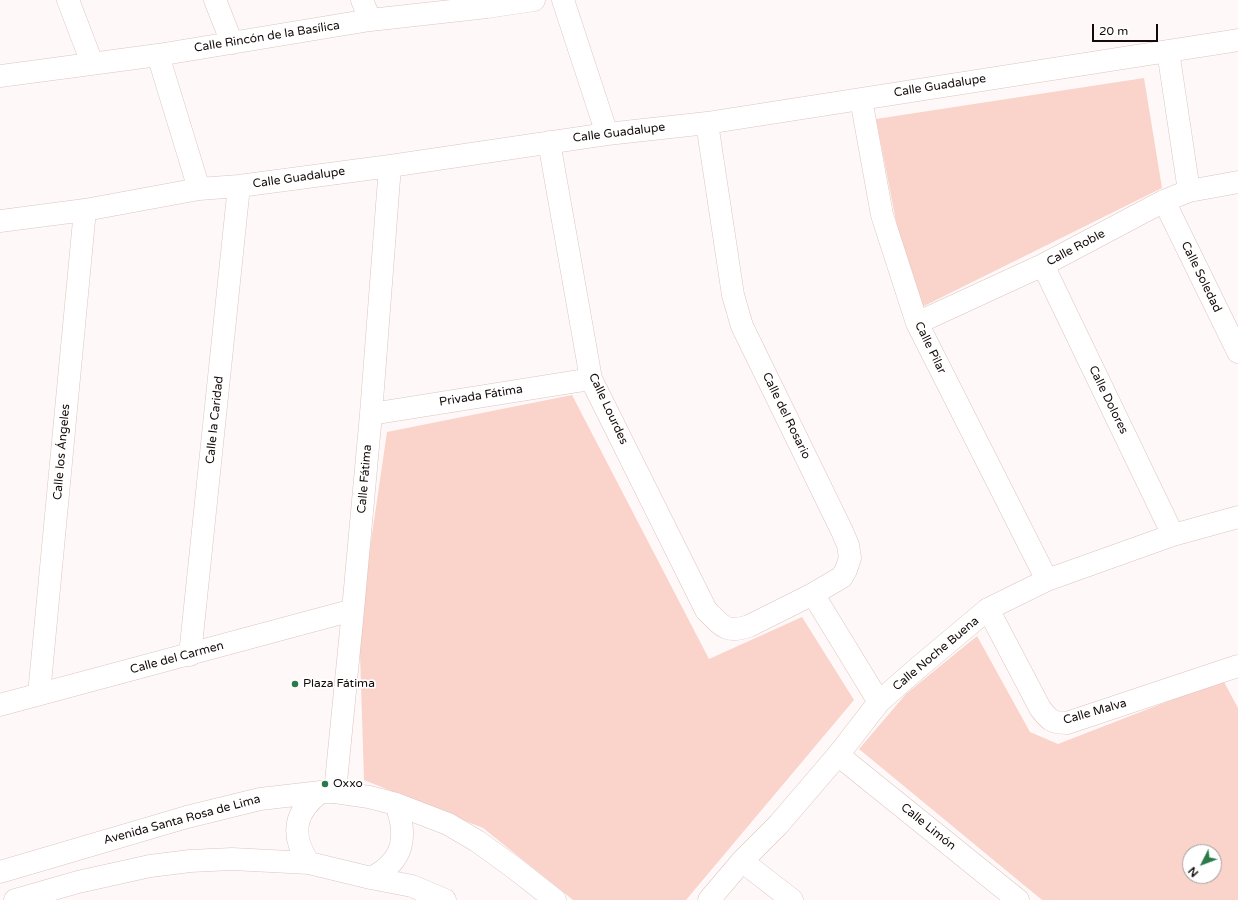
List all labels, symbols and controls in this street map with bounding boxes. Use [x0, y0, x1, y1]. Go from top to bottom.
scale bar [1094, 16, 1160, 42]
street label: Calle Rincón de la Basílica [193, 18, 341, 56]
text: 20 m [1099, 24, 1128, 38]
street label: Calle Guadalupe [893, 72, 987, 100]
street label: Calle Guadalupe [572, 120, 666, 146]
street label: Calle Guadalupe [252, 164, 346, 192]
street label: Calle Roble [1044, 227, 1108, 269]
street label: Calle Soledad [1178, 239, 1224, 315]
street label: Calle Pilar [911, 320, 949, 376]
street label: Calle Dolores [1085, 363, 1131, 437]
street label: Calle del Rosario [759, 370, 813, 462]
street label: Calle Lourdes [585, 371, 631, 447]
street label: Calle la Caridad [203, 375, 227, 465]
street label: Privada Fátima [438, 382, 524, 410]
street label: Calle los Ángeles [51, 403, 73, 501]
street label: Calle Fátima [355, 444, 375, 514]
street label: Calle Noche Buena [890, 614, 982, 694]
street label: Calle del Carmen [129, 639, 225, 677]
place label: Plaza Fátima [303, 677, 375, 691]
marker: Plaza Fátima [290, 679, 300, 689]
street label: Calle Malva [1062, 696, 1128, 728]
place label: Oxxo [333, 777, 363, 791]
marker: Oxxo [320, 779, 330, 789]
street label: Avenida Santa Rosa de Lima [102, 792, 262, 848]
street label: Calle Limón [898, 800, 958, 854]
north arrow [1182, 844, 1222, 884]
text: N [1186, 864, 1201, 879]

